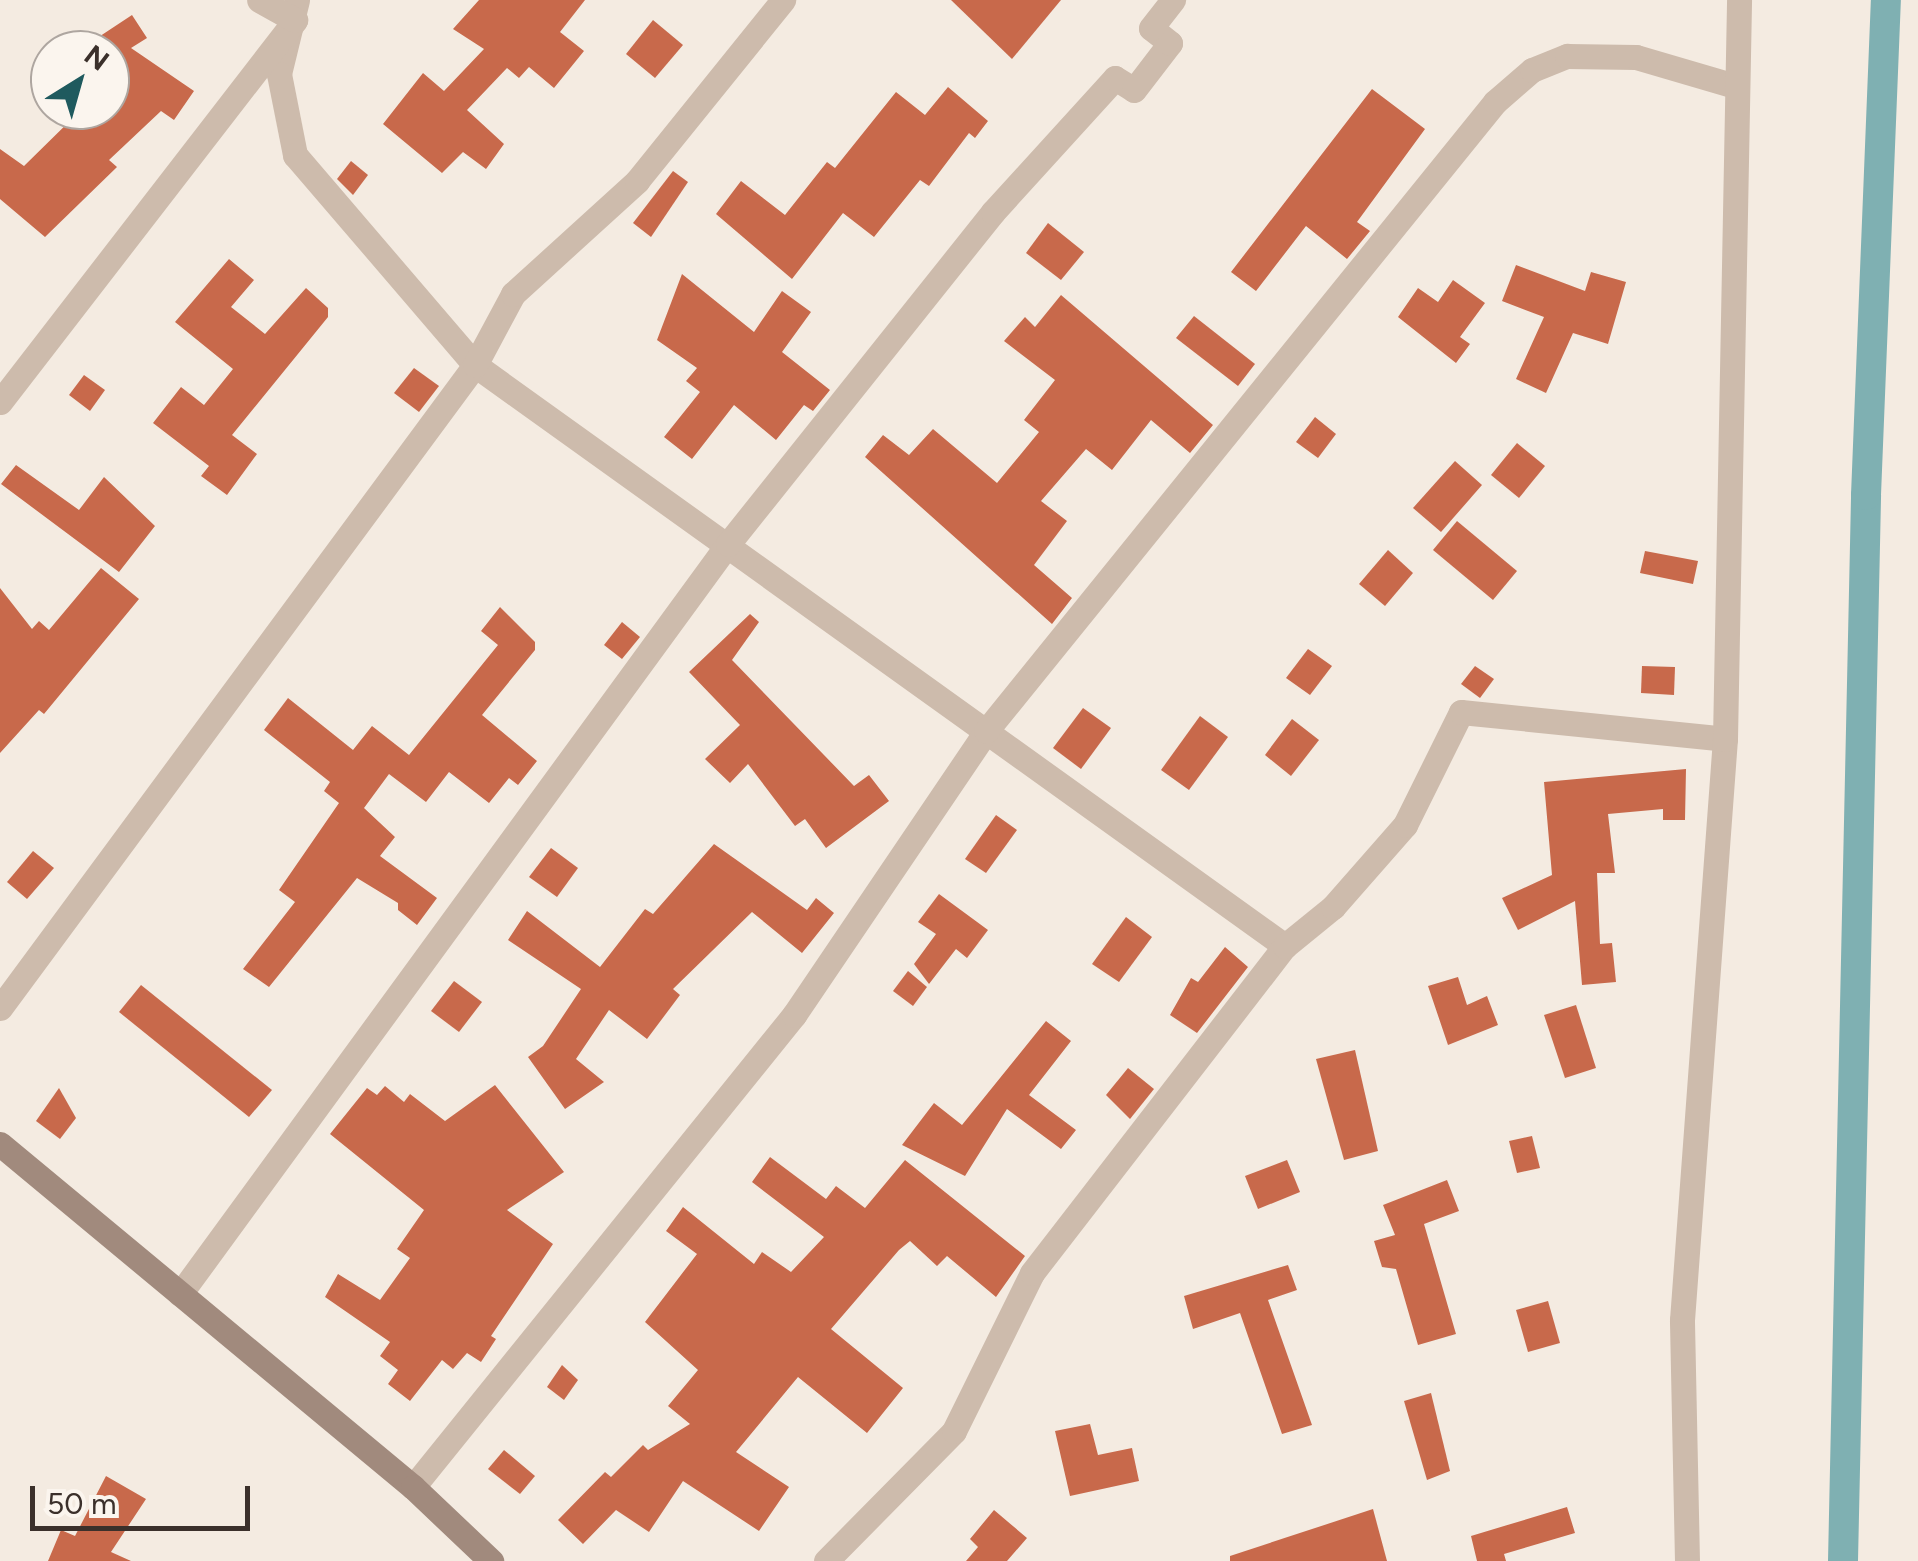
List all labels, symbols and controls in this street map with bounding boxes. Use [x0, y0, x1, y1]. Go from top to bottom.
north arrow [30, 30, 130, 130]
text: N [78, 38, 116, 78]
scale bar [35, 1466, 255, 1528]
text: 50 m [47, 1485, 116, 1522]

